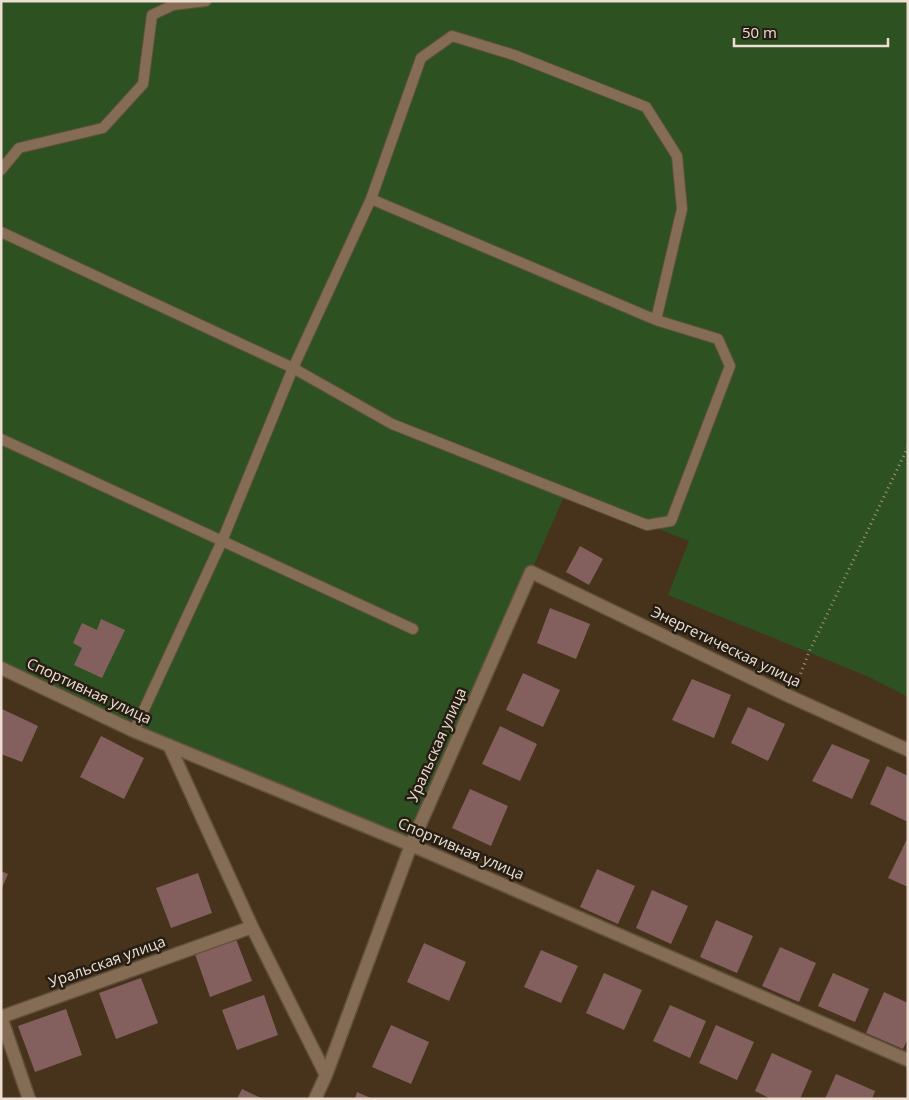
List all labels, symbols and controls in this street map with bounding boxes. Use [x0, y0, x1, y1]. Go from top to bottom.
scale bar [734, 15, 888, 47]
text: 50 m [742, 22, 777, 42]
street label: Энергетическая улица [648, 601, 805, 691]
street label: Спортивная улица [24, 652, 155, 728]
street label: Уральская улица [402, 684, 470, 805]
street label: Спортивная улица [395, 812, 528, 884]
street label: Уральская улица [45, 931, 168, 991]

